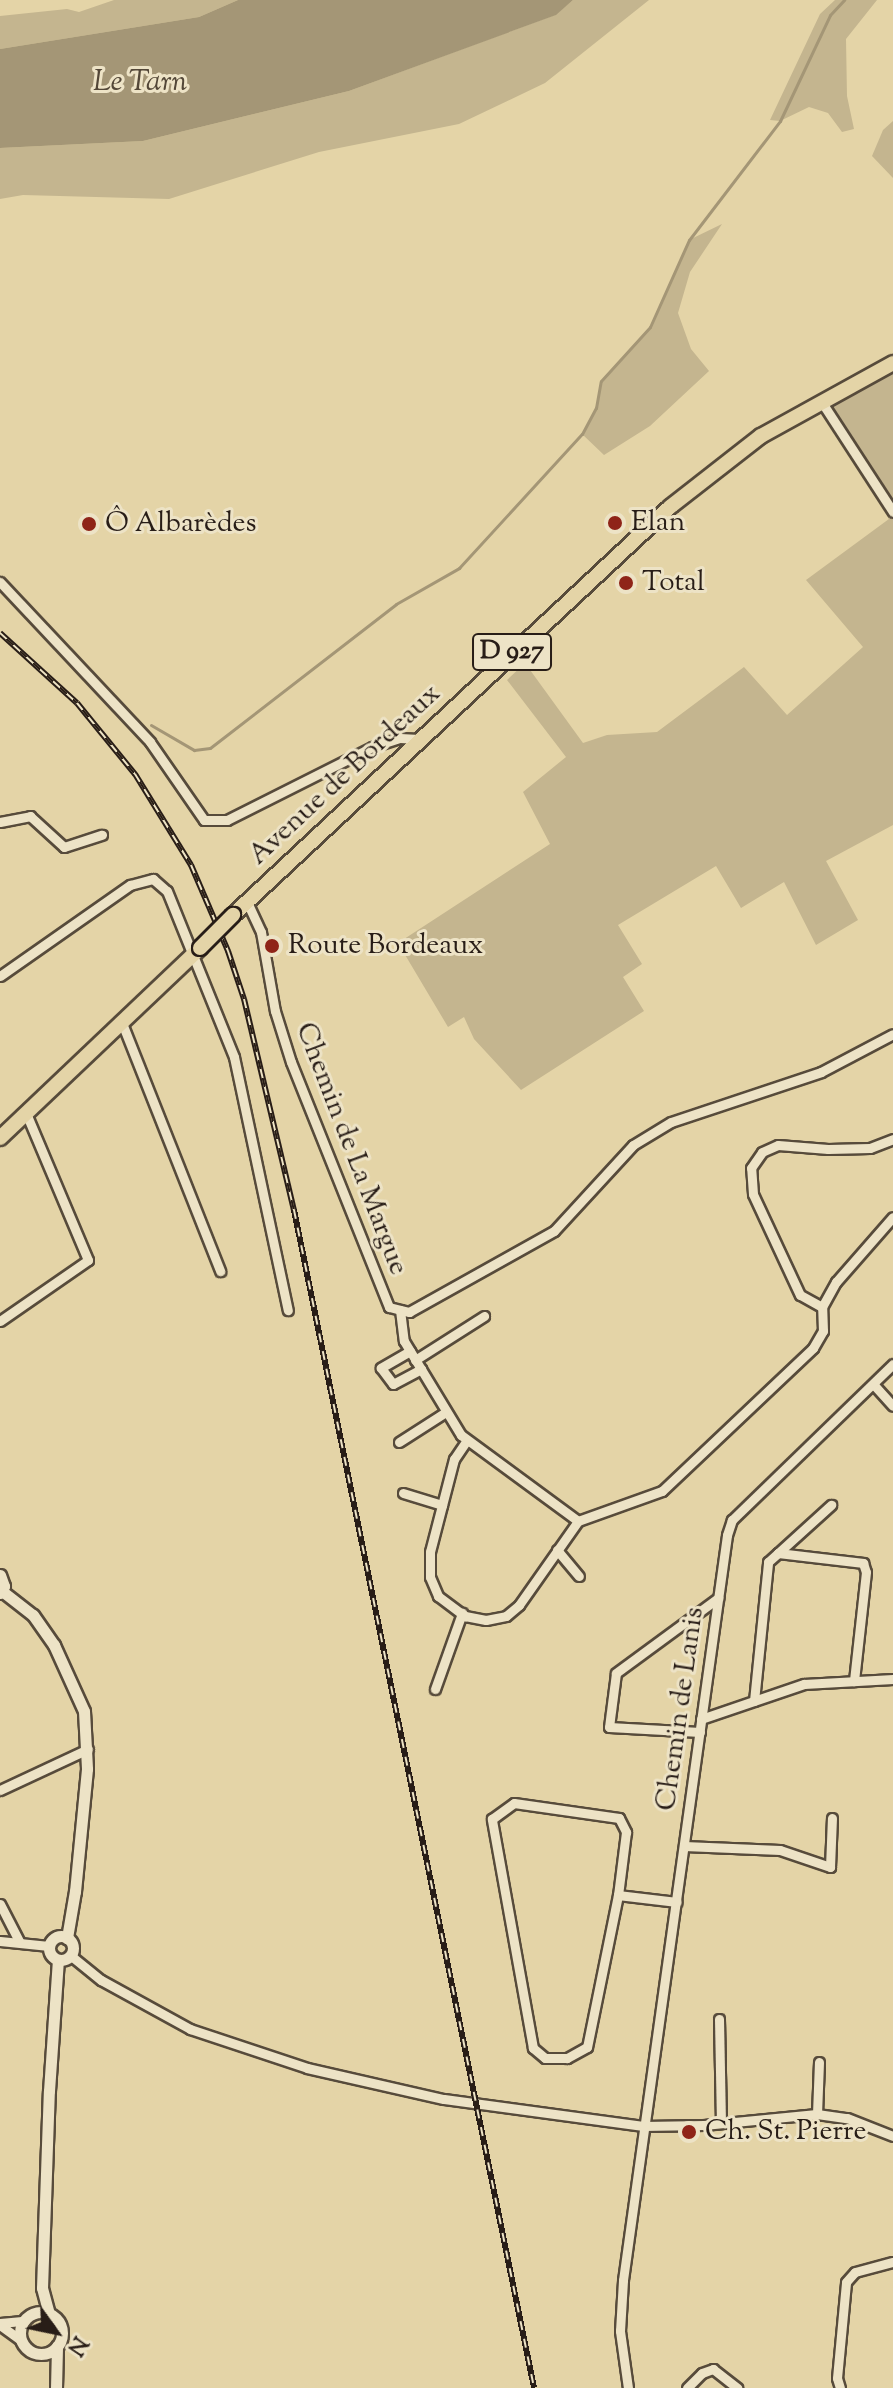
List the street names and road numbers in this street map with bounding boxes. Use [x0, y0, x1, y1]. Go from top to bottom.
road number: D 927 [472, 630, 552, 674]
street label: Avenue de Bordeaux [242, 677, 448, 873]
street label: Chemin de La Margue [287, 1018, 415, 1280]
street label: Chemin de Lanis [650, 1605, 712, 1813]

